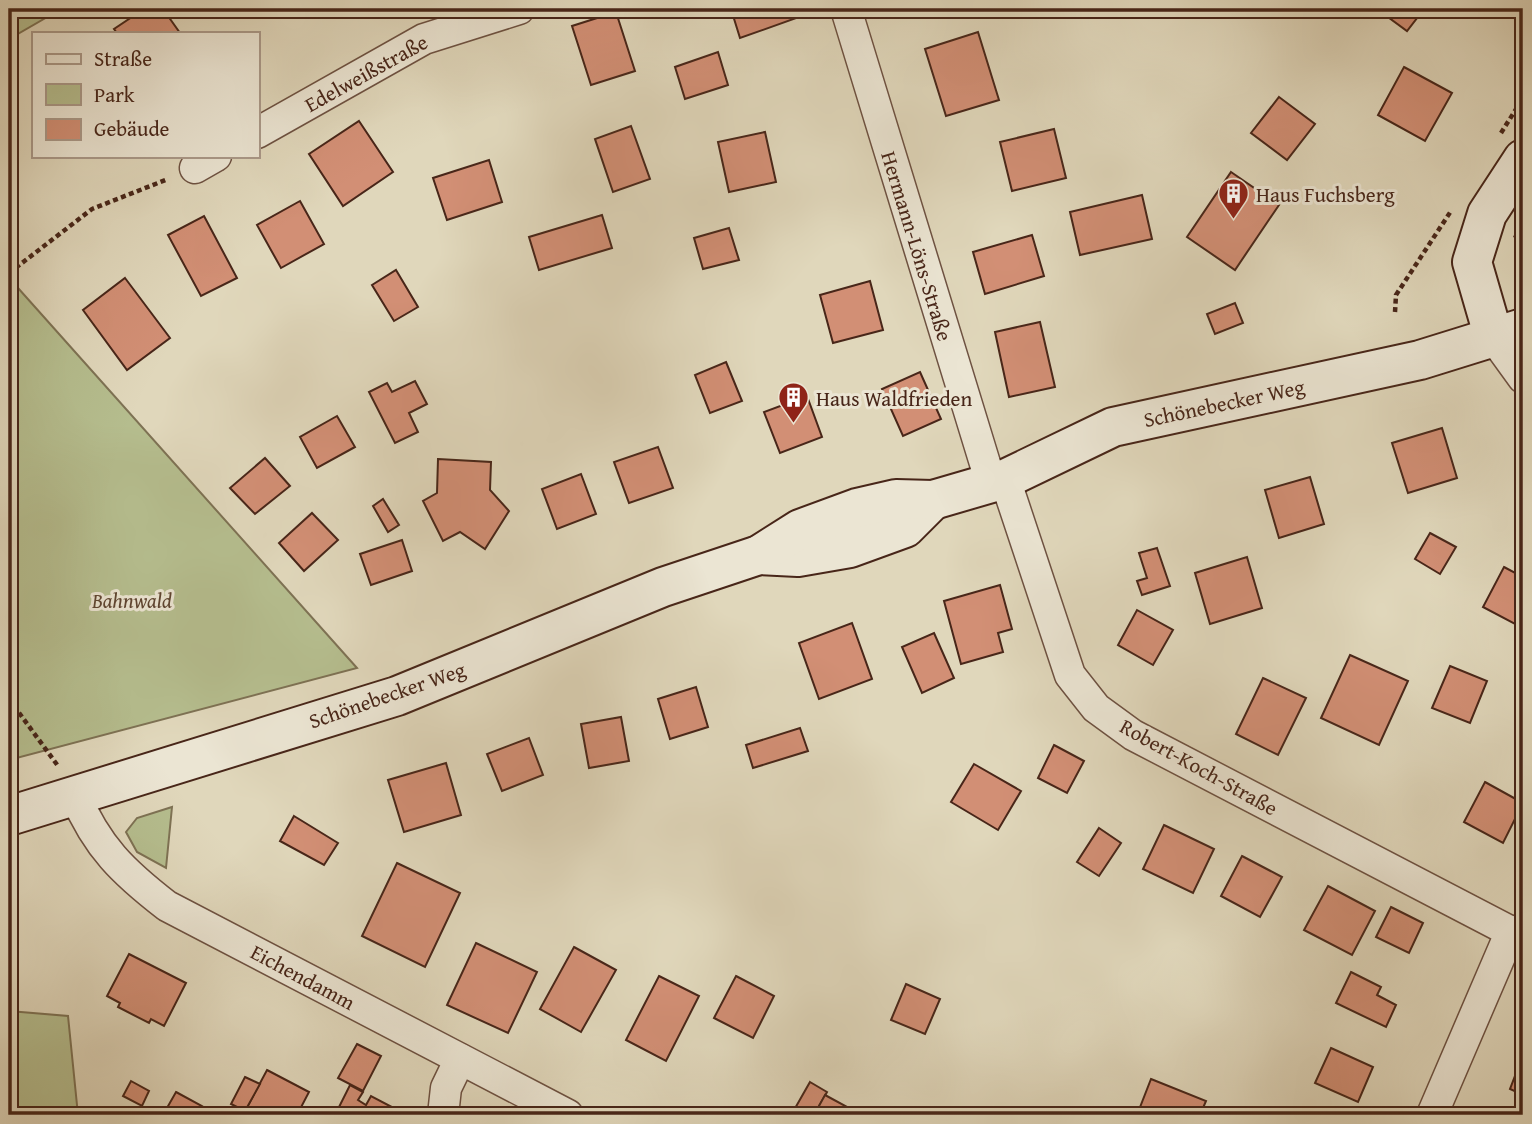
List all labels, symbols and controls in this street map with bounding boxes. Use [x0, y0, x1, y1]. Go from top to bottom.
street label: Edelweißstraße [299, 26, 433, 120]
legend [32, 32, 259, 158]
text: Straße [94, 43, 152, 74]
text: Park [94, 79, 135, 110]
text: Gebäude [94, 113, 170, 144]
street label: Hermann-Löns-Straße [873, 147, 961, 345]
building icon: Haus Fuchsberg [1216, 177, 1250, 221]
place label: Haus Fuchsberg [1256, 179, 1395, 210]
street label: Schönebecker Weg [1141, 371, 1308, 435]
building icon: Haus Waldfrieden [776, 381, 810, 425]
place label: Haus Waldfrieden [816, 383, 972, 414]
park label: Bahnwald [91, 585, 172, 616]
street label: Schönebecker Weg [305, 653, 470, 736]
street label: Robert-Koch-Straße [1114, 711, 1284, 823]
street label: Eichendamm [245, 936, 361, 1018]

